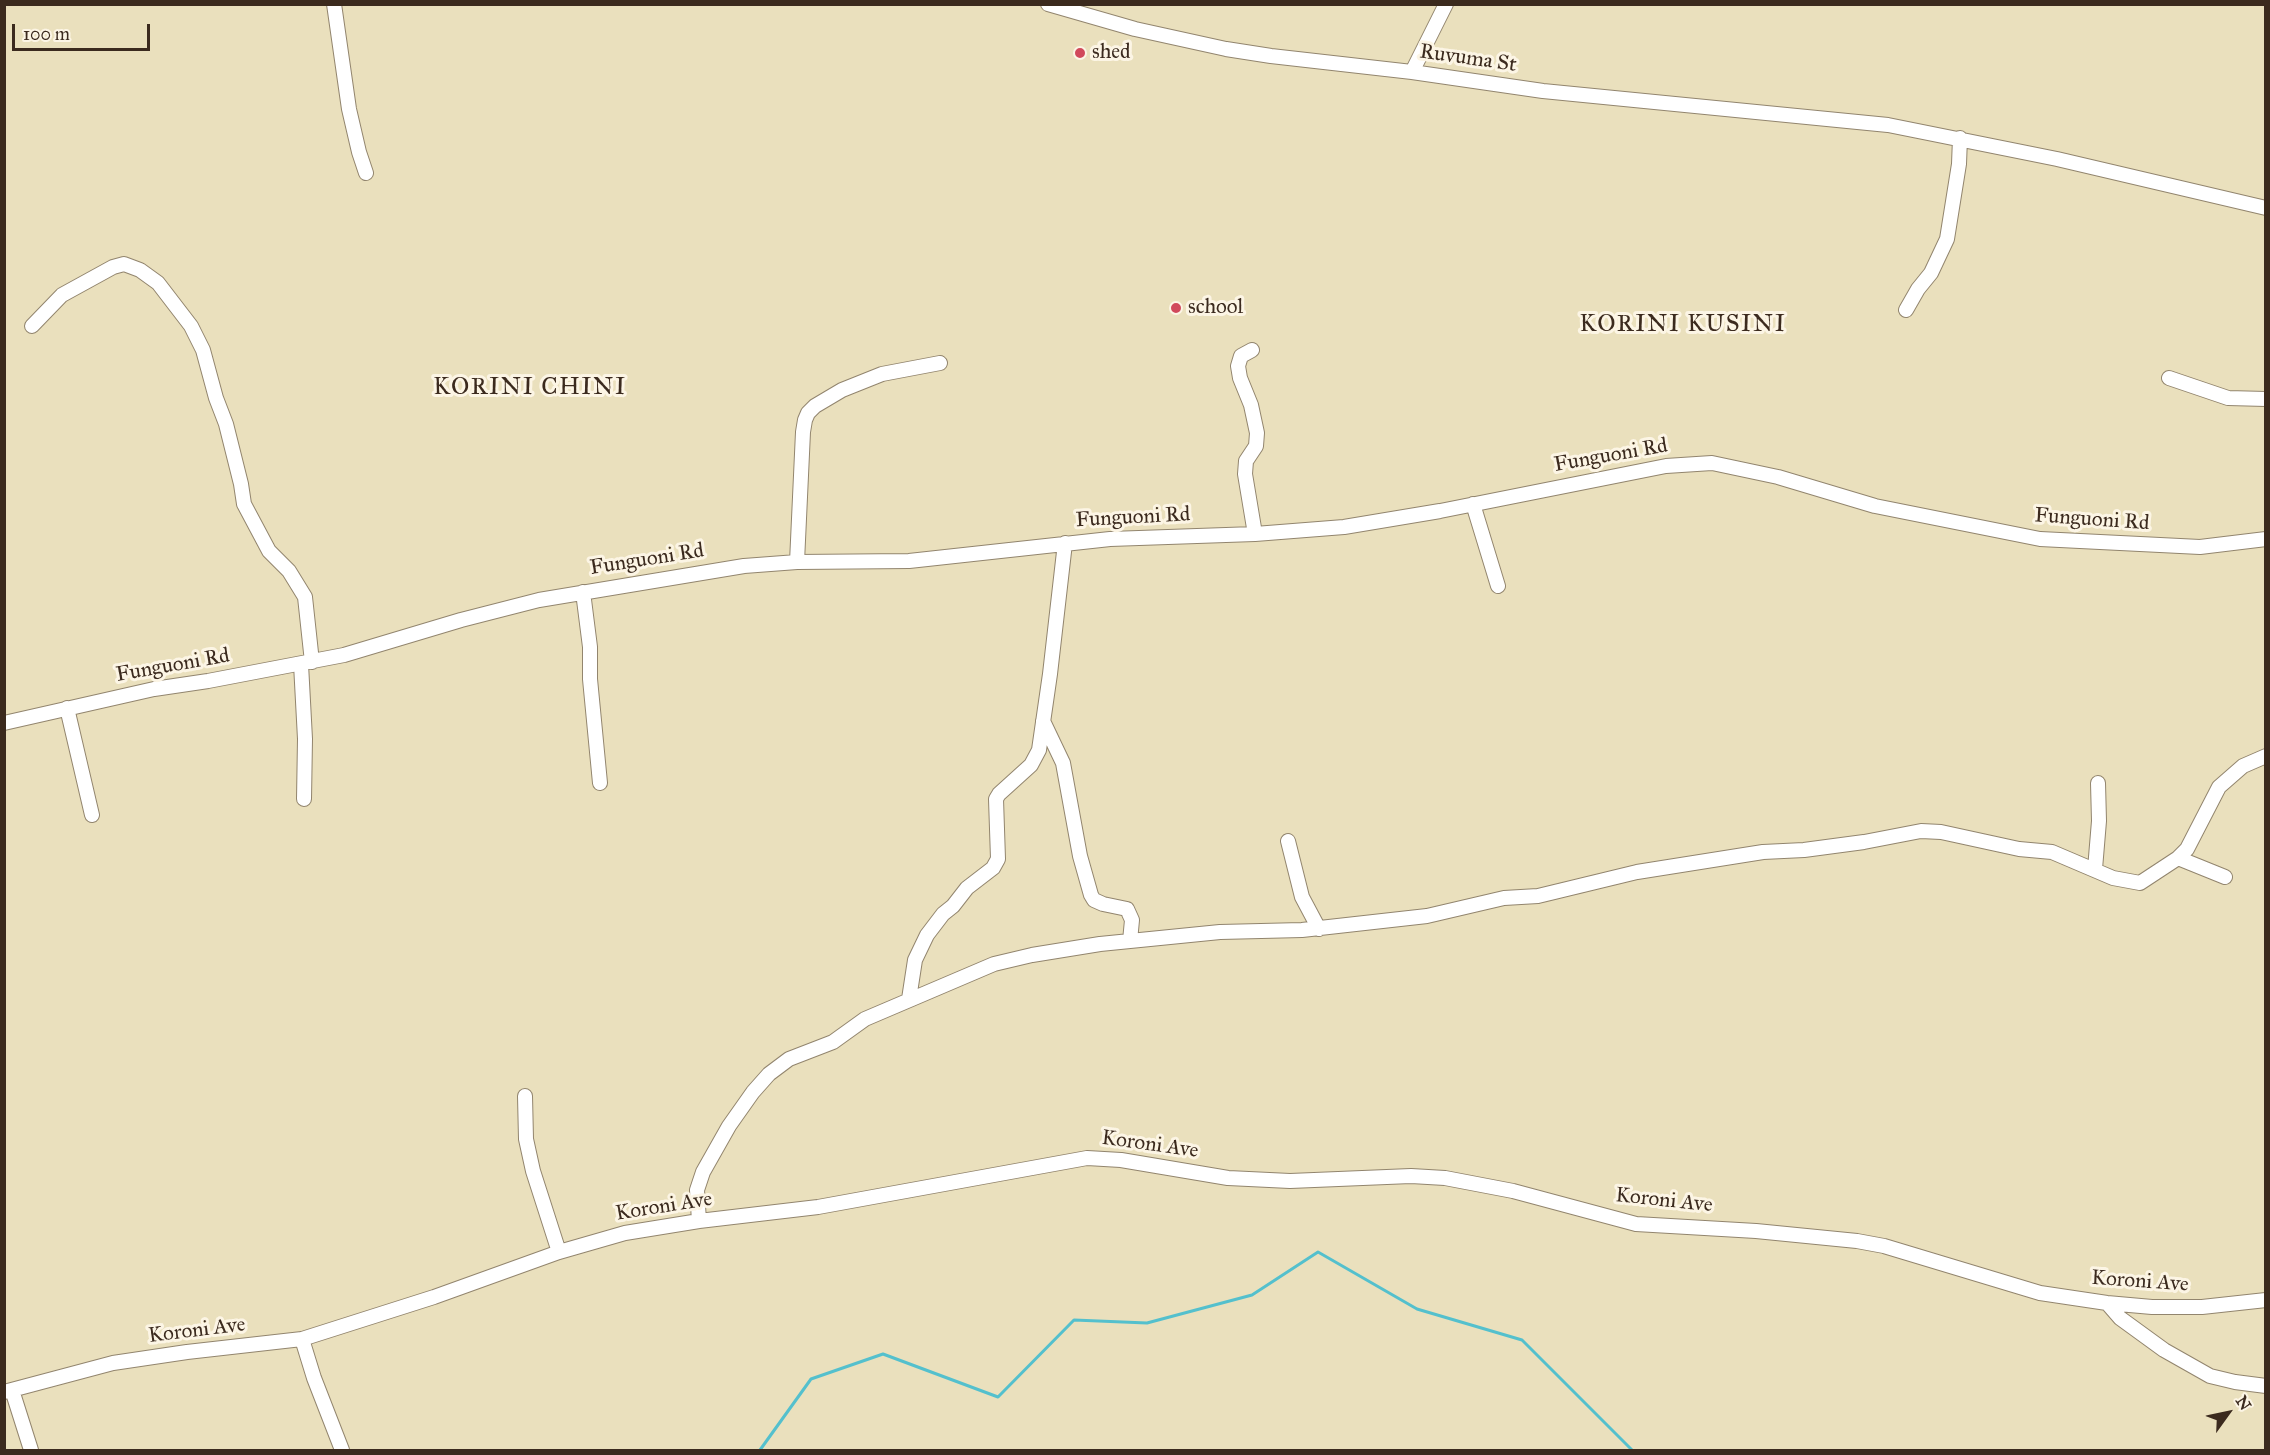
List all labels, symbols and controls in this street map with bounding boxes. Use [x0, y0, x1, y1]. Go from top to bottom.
scale bar [15, 12, 153, 50]
text: 100 m [23, 23, 70, 45]
place label: shed [1092, 40, 1131, 66]
street label: Ruvuma St [1418, 40, 1518, 78]
marker: shed [1073, 46, 1087, 60]
place label: school [1188, 295, 1243, 321]
marker: school [1169, 301, 1183, 315]
district label: KORINI KUSINI [1580, 311, 1786, 339]
district label: KORINI CHINI [433, 374, 627, 402]
street label: Funguoni Rd [1552, 434, 1670, 478]
street label: Funguoni Rd [1075, 502, 1191, 534]
street label: Funguoni Rd [2034, 503, 2150, 537]
street label: Funguoni Rd [588, 539, 706, 581]
street label: Funguoni Rd [114, 644, 232, 688]
street label: Koroni Ave [1100, 1126, 1200, 1164]
street label: Koroni Ave [1614, 1183, 1714, 1219]
street label: Koroni Ave [614, 1187, 714, 1227]
street label: Koroni Ave [2091, 1266, 2189, 1298]
street label: Koroni Ave [147, 1313, 247, 1349]
north arrow [2198, 1383, 2258, 1443]
text: N [2232, 1392, 2255, 1414]

